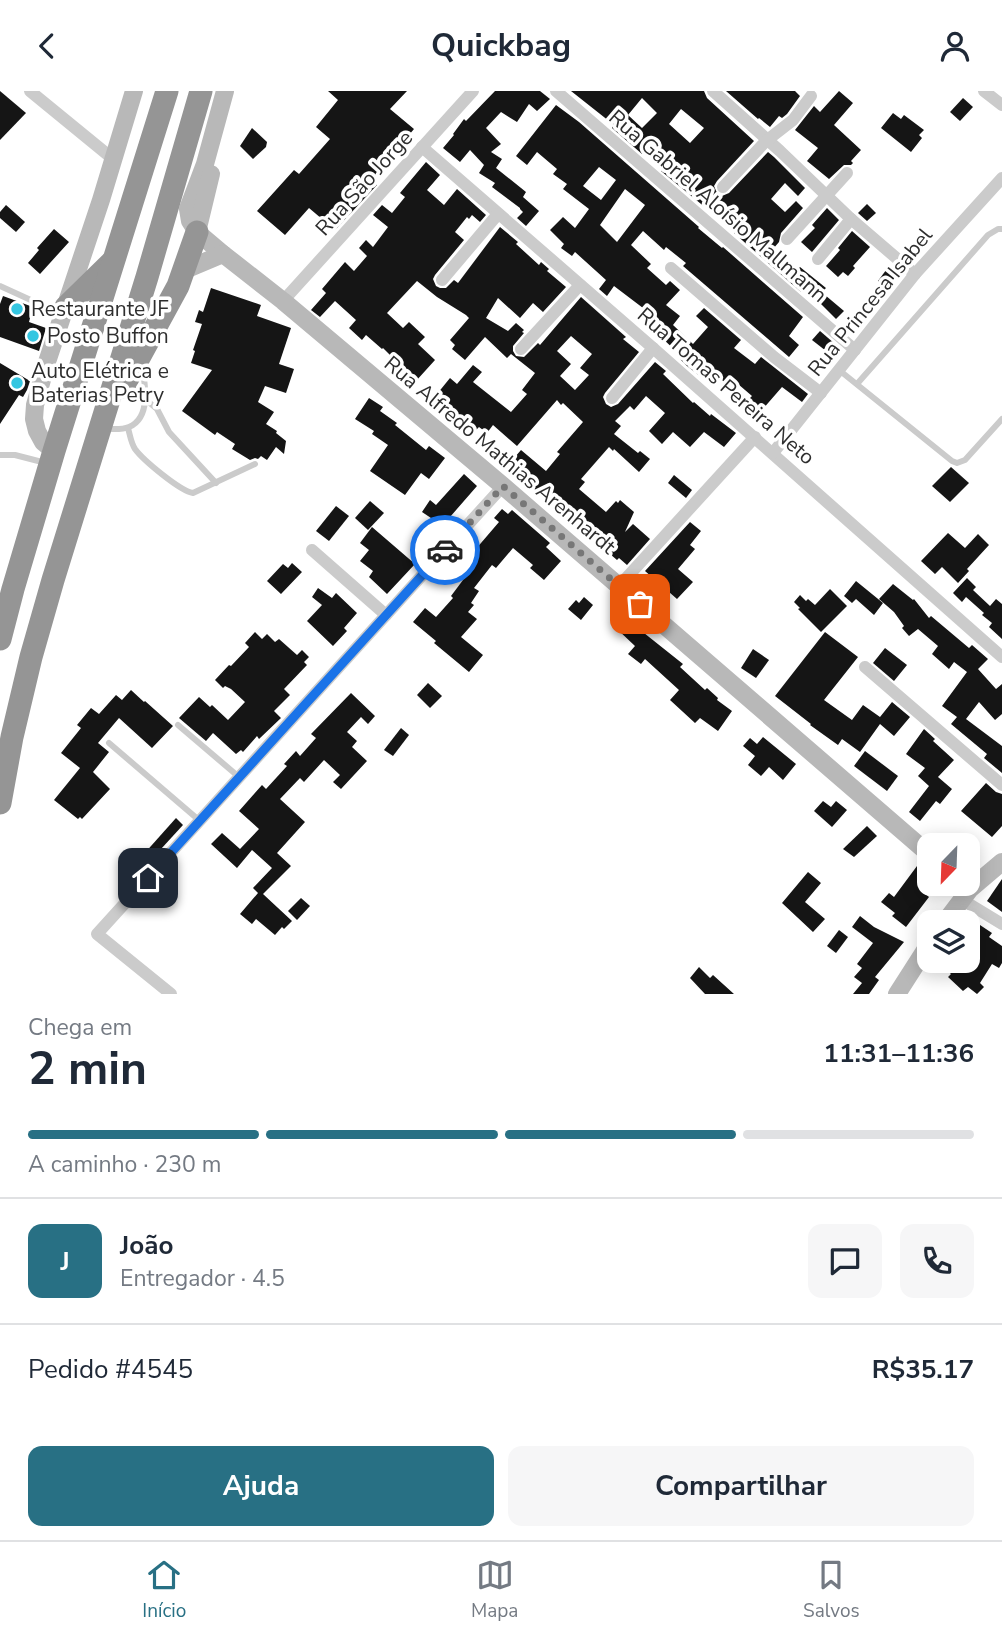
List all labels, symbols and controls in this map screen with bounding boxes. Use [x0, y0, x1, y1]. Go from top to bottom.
text: Quickbag [431, 24, 571, 67]
icon: back [28, 27, 66, 65]
icon: person [936, 27, 974, 65]
street label: Rua Gabriel Aloísio Mallmann [603, 103, 833, 309]
street label: Rua São Jorge [309, 124, 419, 242]
street label: Rua Princesa Isabel [801, 221, 939, 382]
place label: Restaurante JF [31, 295, 169, 323]
marker: Restaurante JF [9, 301, 25, 317]
street label: Rua Tomas Pereira Neto [631, 301, 821, 471]
place label: Posto Buffon [47, 322, 169, 350]
marker: Posto Buffon [25, 328, 41, 344]
street label: Rua Alfredo Mathias Arenhardt [378, 350, 622, 561]
place label: Auto Elétrica e Baterias Petry [31, 357, 169, 409]
marker: Auto Elétrica e Baterias Petry [9, 375, 25, 391]
courier [410, 515, 480, 585]
icon: car [426, 531, 464, 569]
pin [610, 574, 670, 634]
icon: bag [621, 585, 659, 623]
north arrow [917, 833, 980, 896]
map controls [917, 833, 980, 973]
pin [118, 848, 178, 908]
icon: home [129, 859, 167, 897]
button: layers [917, 910, 980, 973]
text: Chega em [28, 1012, 132, 1043]
text: 11:31–11:36 [823, 1036, 974, 1071]
text: 2 min [28, 1037, 147, 1100]
text: A caminho · 230 m [28, 1149, 221, 1180]
button: chat [808, 1224, 882, 1298]
button: phone [900, 1224, 974, 1298]
text: João [120, 1228, 173, 1263]
text: J [60, 1244, 70, 1279]
text: Entregador · 4.5 [120, 1263, 285, 1294]
text: Pedido #4545 [28, 1352, 193, 1387]
text: R$35.17 [872, 1352, 974, 1387]
button: Ajuda [28, 1446, 494, 1526]
button: Compartilhar [508, 1446, 974, 1526]
tab: Início [142, 1556, 186, 1624]
tab: Mapa [471, 1556, 518, 1624]
tab: Salvos [803, 1556, 860, 1624]

